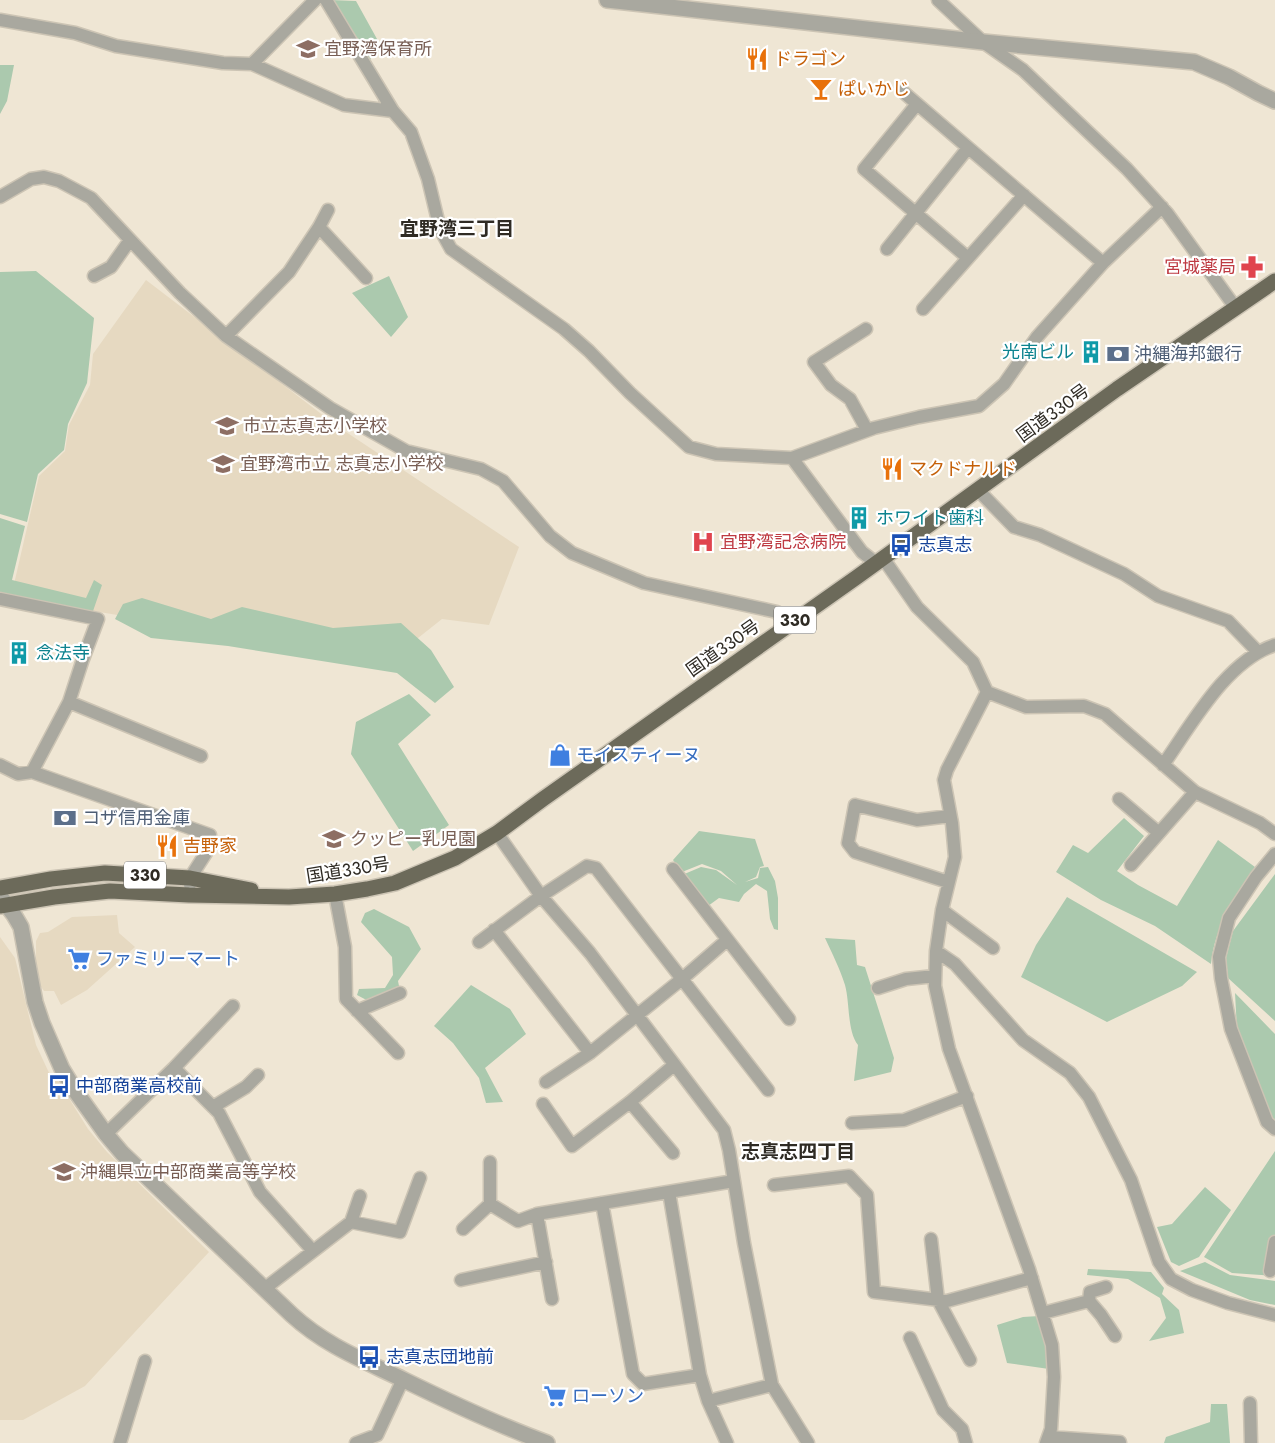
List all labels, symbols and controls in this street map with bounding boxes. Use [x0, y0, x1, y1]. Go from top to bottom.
school or university icon: 宜野湾保育所 [295, 36, 321, 62]
place label: 宜野湾保育所 [324, 36, 432, 62]
restaurant icon: ドラゴン [744, 46, 770, 72]
place label: ドラゴン [774, 46, 846, 72]
bar icon: ぱいかじ [808, 76, 834, 102]
place label: ぱいかじ [838, 76, 910, 102]
district label: 宜野湾三丁目 [400, 215, 514, 242]
place label: 宮城薬局 [1164, 254, 1236, 280]
pharmacy icon: 宮城薬局 [1239, 254, 1265, 280]
place label: 光南ビル [1002, 339, 1074, 365]
building icon: 光南ビル [1078, 339, 1104, 365]
bank icon: 沖縄海邦銀行 [1105, 341, 1131, 367]
place label: 沖縄海邦銀行 [1134, 341, 1242, 367]
street label: 国道330号 [1011, 378, 1095, 448]
school or university icon: 市立志真志小学校 [214, 413, 240, 439]
place label: 市立志真志小学校 [243, 413, 387, 439]
school or university icon: 宜野湾市立 志真志小学校 [210, 451, 236, 477]
place label: 宜野湾市立 志真志小学校 [240, 451, 443, 477]
restaurant icon: マクドナルド [879, 456, 905, 482]
place label: マクドナルド [909, 456, 1017, 482]
building icon: ホワイト歯科 [846, 505, 872, 531]
place label: ホワイト歯科 [876, 505, 984, 531]
hospital icon: 宜野湾記念病院 [690, 529, 716, 555]
place label: 宜野湾記念病院 [720, 529, 846, 555]
bus stop icon: 志真志 [888, 532, 914, 558]
place label: 志真志 [918, 532, 972, 558]
road number: 330 [774, 606, 816, 634]
street label: 国道330号 [681, 613, 765, 683]
building icon: 念法寺 [6, 640, 32, 666]
place label: 念法寺 [36, 640, 90, 666]
shop icon: モイスティーヌ [547, 742, 573, 768]
place label: モイスティーヌ [576, 742, 700, 768]
bank icon: コザ信用金庫 [52, 805, 78, 831]
place label: コザ信用金庫 [82, 805, 190, 831]
school or university icon: クッピー乳児園 [321, 826, 347, 852]
place label: クッピー乳児園 [350, 826, 476, 852]
restaurant icon: 吉野家 [154, 833, 180, 859]
place label: 吉野家 [183, 833, 237, 859]
street label: 国道330号 [304, 851, 392, 889]
road number: 330 [124, 862, 166, 888]
supermarket icon: ファミリーマート [66, 946, 92, 972]
place label: ファミリーマート [96, 946, 240, 972]
bus stop icon: 中部商業高校前 [46, 1073, 72, 1099]
place label: 中部商業高校前 [76, 1073, 202, 1099]
district label: 志真志四丁目 [741, 1138, 855, 1165]
school or university icon: 沖縄県立中部商業高等学校 [51, 1159, 77, 1185]
place label: 沖縄県立中部商業高等学校 [80, 1159, 296, 1185]
bus stop icon: 志真志団地前 [356, 1344, 382, 1370]
place label: 志真志団地前 [386, 1344, 494, 1370]
supermarket icon: ローソン [542, 1383, 568, 1409]
place label: ローソン [572, 1383, 644, 1409]

